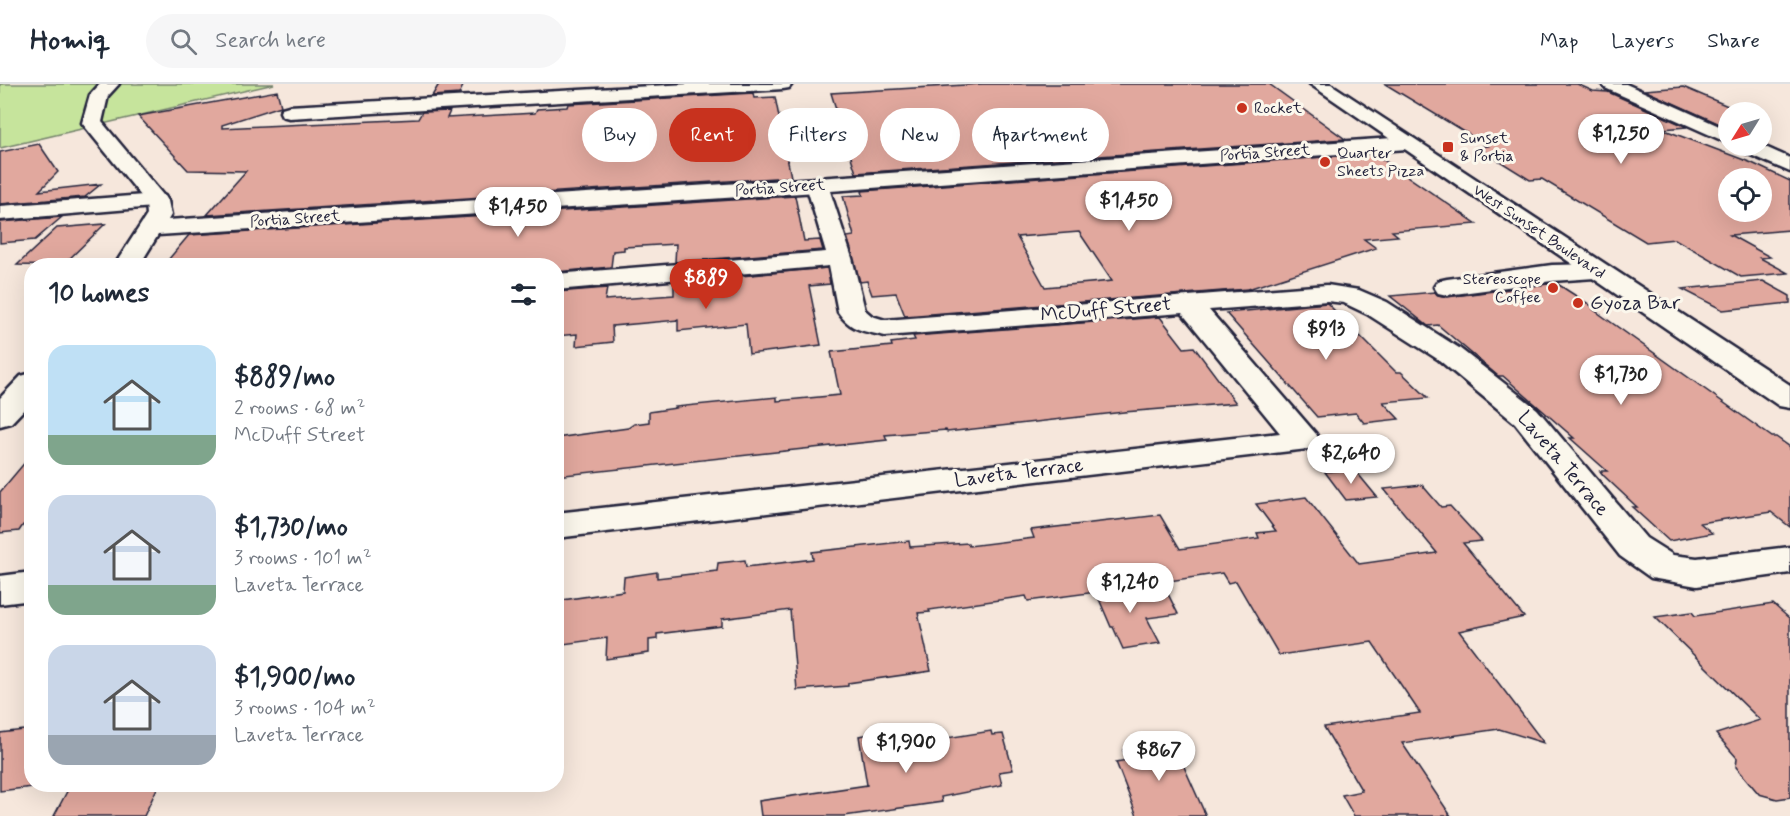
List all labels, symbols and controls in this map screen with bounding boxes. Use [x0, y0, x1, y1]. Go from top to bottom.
search box [146, 14, 566, 68]
text: Homiq [30, 23, 110, 60]
icon: search [167, 25, 200, 58]
text: Search here [215, 27, 326, 55]
text: Map [1540, 27, 1578, 55]
text: Layers [1611, 27, 1674, 55]
text: Share [1707, 27, 1760, 55]
place label: Rocket [1254, 98, 1303, 119]
marker: Rocket [1235, 101, 1249, 115]
north arrow [1718, 102, 1772, 156]
map controls [1718, 102, 1772, 222]
chip: Buy [582, 108, 657, 162]
chip: Rent [669, 108, 756, 162]
chip: Filters [768, 108, 868, 162]
chip: New [880, 108, 960, 162]
chip: Apartment [972, 108, 1109, 162]
pin: $1,250 [1572, 114, 1670, 165]
text: $1,250 [1592, 120, 1650, 147]
place label: Sunset & Portia [1460, 128, 1514, 167]
street label: Portia Street [1219, 139, 1311, 167]
marker: Sunset & Portia [1441, 140, 1455, 154]
place label: Quarter Sheets Pizza [1337, 143, 1424, 182]
marker: Quarter Sheets Pizza [1318, 155, 1332, 169]
button: locate [1718, 168, 1772, 222]
street label: Portia Street [734, 174, 826, 202]
street label: West Sunset Boulevard [1469, 180, 1609, 284]
pin: $1,450 [1080, 181, 1178, 232]
pin: $1,450 [469, 187, 567, 238]
text: $1,450 [1099, 187, 1159, 214]
text: $1,450 [488, 193, 548, 220]
street label: Portia Street [249, 205, 341, 233]
pin: $889 [670, 259, 742, 310]
text: $889 [684, 265, 728, 292]
place label: Stereoscope Coffee [1463, 269, 1541, 308]
text: 10 homes [48, 277, 149, 311]
icon: filters [507, 278, 540, 311]
marker: Stereoscope Coffee [1546, 281, 1560, 295]
place label: Gyoza Bar [1590, 290, 1681, 317]
street label: McDuff Street [1039, 291, 1173, 329]
marker: Gyoza Bar [1571, 296, 1585, 310]
pin: $913 [1290, 310, 1362, 361]
text: $913 [1307, 316, 1345, 343]
pin: $1,730 [1572, 355, 1670, 406]
text: $889/mo [234, 361, 335, 395]
text: $1,730 [1594, 361, 1648, 388]
icon: home [96, 369, 168, 441]
text: 2 rooms · 68 m² [234, 395, 365, 422]
street label: Laveta Terrace [1511, 406, 1615, 522]
text: McDuff Street [234, 422, 365, 449]
pin: $2,640 [1302, 434, 1400, 485]
text: $2,640 [1321, 440, 1381, 467]
street label: Laveta Terrace [953, 452, 1085, 494]
text: $1,730/mo [234, 511, 348, 545]
icon: home [96, 519, 168, 591]
text: 3 rooms · 101 m² [234, 545, 372, 572]
pin: $1,240 [1081, 563, 1179, 614]
text: $1,240 [1101, 569, 1159, 596]
text: Laveta Terrace [234, 572, 364, 599]
text: $1,900/mo [234, 661, 355, 695]
icon: home [96, 669, 168, 741]
text: 3 rooms · 104 m² [234, 695, 376, 722]
text: Laveta Terrace [234, 722, 364, 749]
pin: $1,900 [857, 723, 955, 774]
text: $1,900 [876, 729, 936, 756]
pin: $867 [1123, 731, 1195, 782]
text: $867 [1136, 737, 1182, 764]

